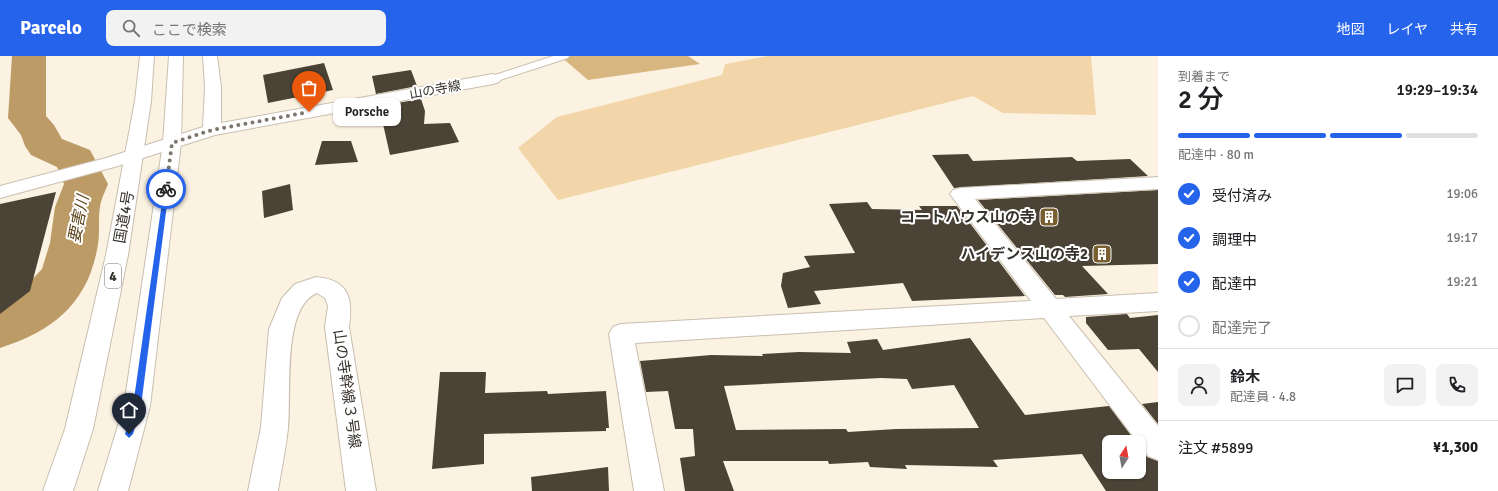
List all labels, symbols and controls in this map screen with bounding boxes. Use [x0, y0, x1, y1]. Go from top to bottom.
search box [106, 10, 386, 46]
text: Parcelo [20, 16, 82, 40]
icon: search [120, 17, 142, 39]
text: ここで検索 [152, 21, 227, 39]
text: 地図 [1336, 21, 1364, 38]
text: レイヤ [1386, 21, 1428, 38]
text: 共有 [1450, 21, 1478, 38]
text: 到着まで [1178, 69, 1230, 85]
pin [292, 71, 326, 112]
icon: bag [298, 77, 320, 99]
street label: 山の寺線 [408, 78, 462, 102]
text: 19:29–19:34 [1397, 81, 1478, 99]
text: 2 分 [1178, 84, 1224, 116]
callout: Porsche [333, 98, 401, 126]
text: Porsche [345, 104, 389, 120]
text: 配達中 · 80 m [1178, 147, 1254, 163]
courier [146, 169, 186, 209]
icon: bike [155, 178, 177, 200]
icon: check [1178, 183, 1200, 205]
text: 19:06 [1446, 186, 1478, 202]
text: 受付済み [1212, 187, 1272, 205]
street label: 国道4号 [111, 189, 137, 245]
water label: 要害川 [65, 192, 94, 245]
building icon: コートハウス山の寺 [1038, 206, 1060, 228]
place label: コートハウス山の寺 [900, 208, 1035, 226]
icon: check [1178, 227, 1200, 249]
text: 19:17 [1446, 230, 1478, 246]
text: 調理中 [1212, 231, 1257, 249]
building icon: ハイデンス山の寺2 [1091, 243, 1113, 265]
place label: ハイデンス山の寺2 [960, 245, 1088, 263]
road number: 4 [105, 264, 121, 288]
icon: check [1178, 271, 1200, 293]
text: 19:21 [1446, 274, 1478, 290]
text: 配達中 [1212, 275, 1257, 293]
text: 配達完了 [1212, 319, 1272, 337]
street label: 山の寺幹線３号線 [330, 328, 364, 450]
button: person [1178, 364, 1220, 406]
button: chat [1384, 364, 1426, 406]
button: phone [1436, 364, 1478, 406]
text: 鈴木 [1230, 368, 1260, 386]
text: 配達員 · 4.8 [1230, 389, 1296, 405]
pin [112, 393, 146, 434]
icon: home [118, 399, 140, 421]
north arrow [1102, 435, 1146, 479]
map controls [1102, 435, 1146, 479]
text: ¥1,300 [1433, 438, 1478, 456]
text: 注文 #5899 [1178, 439, 1253, 457]

